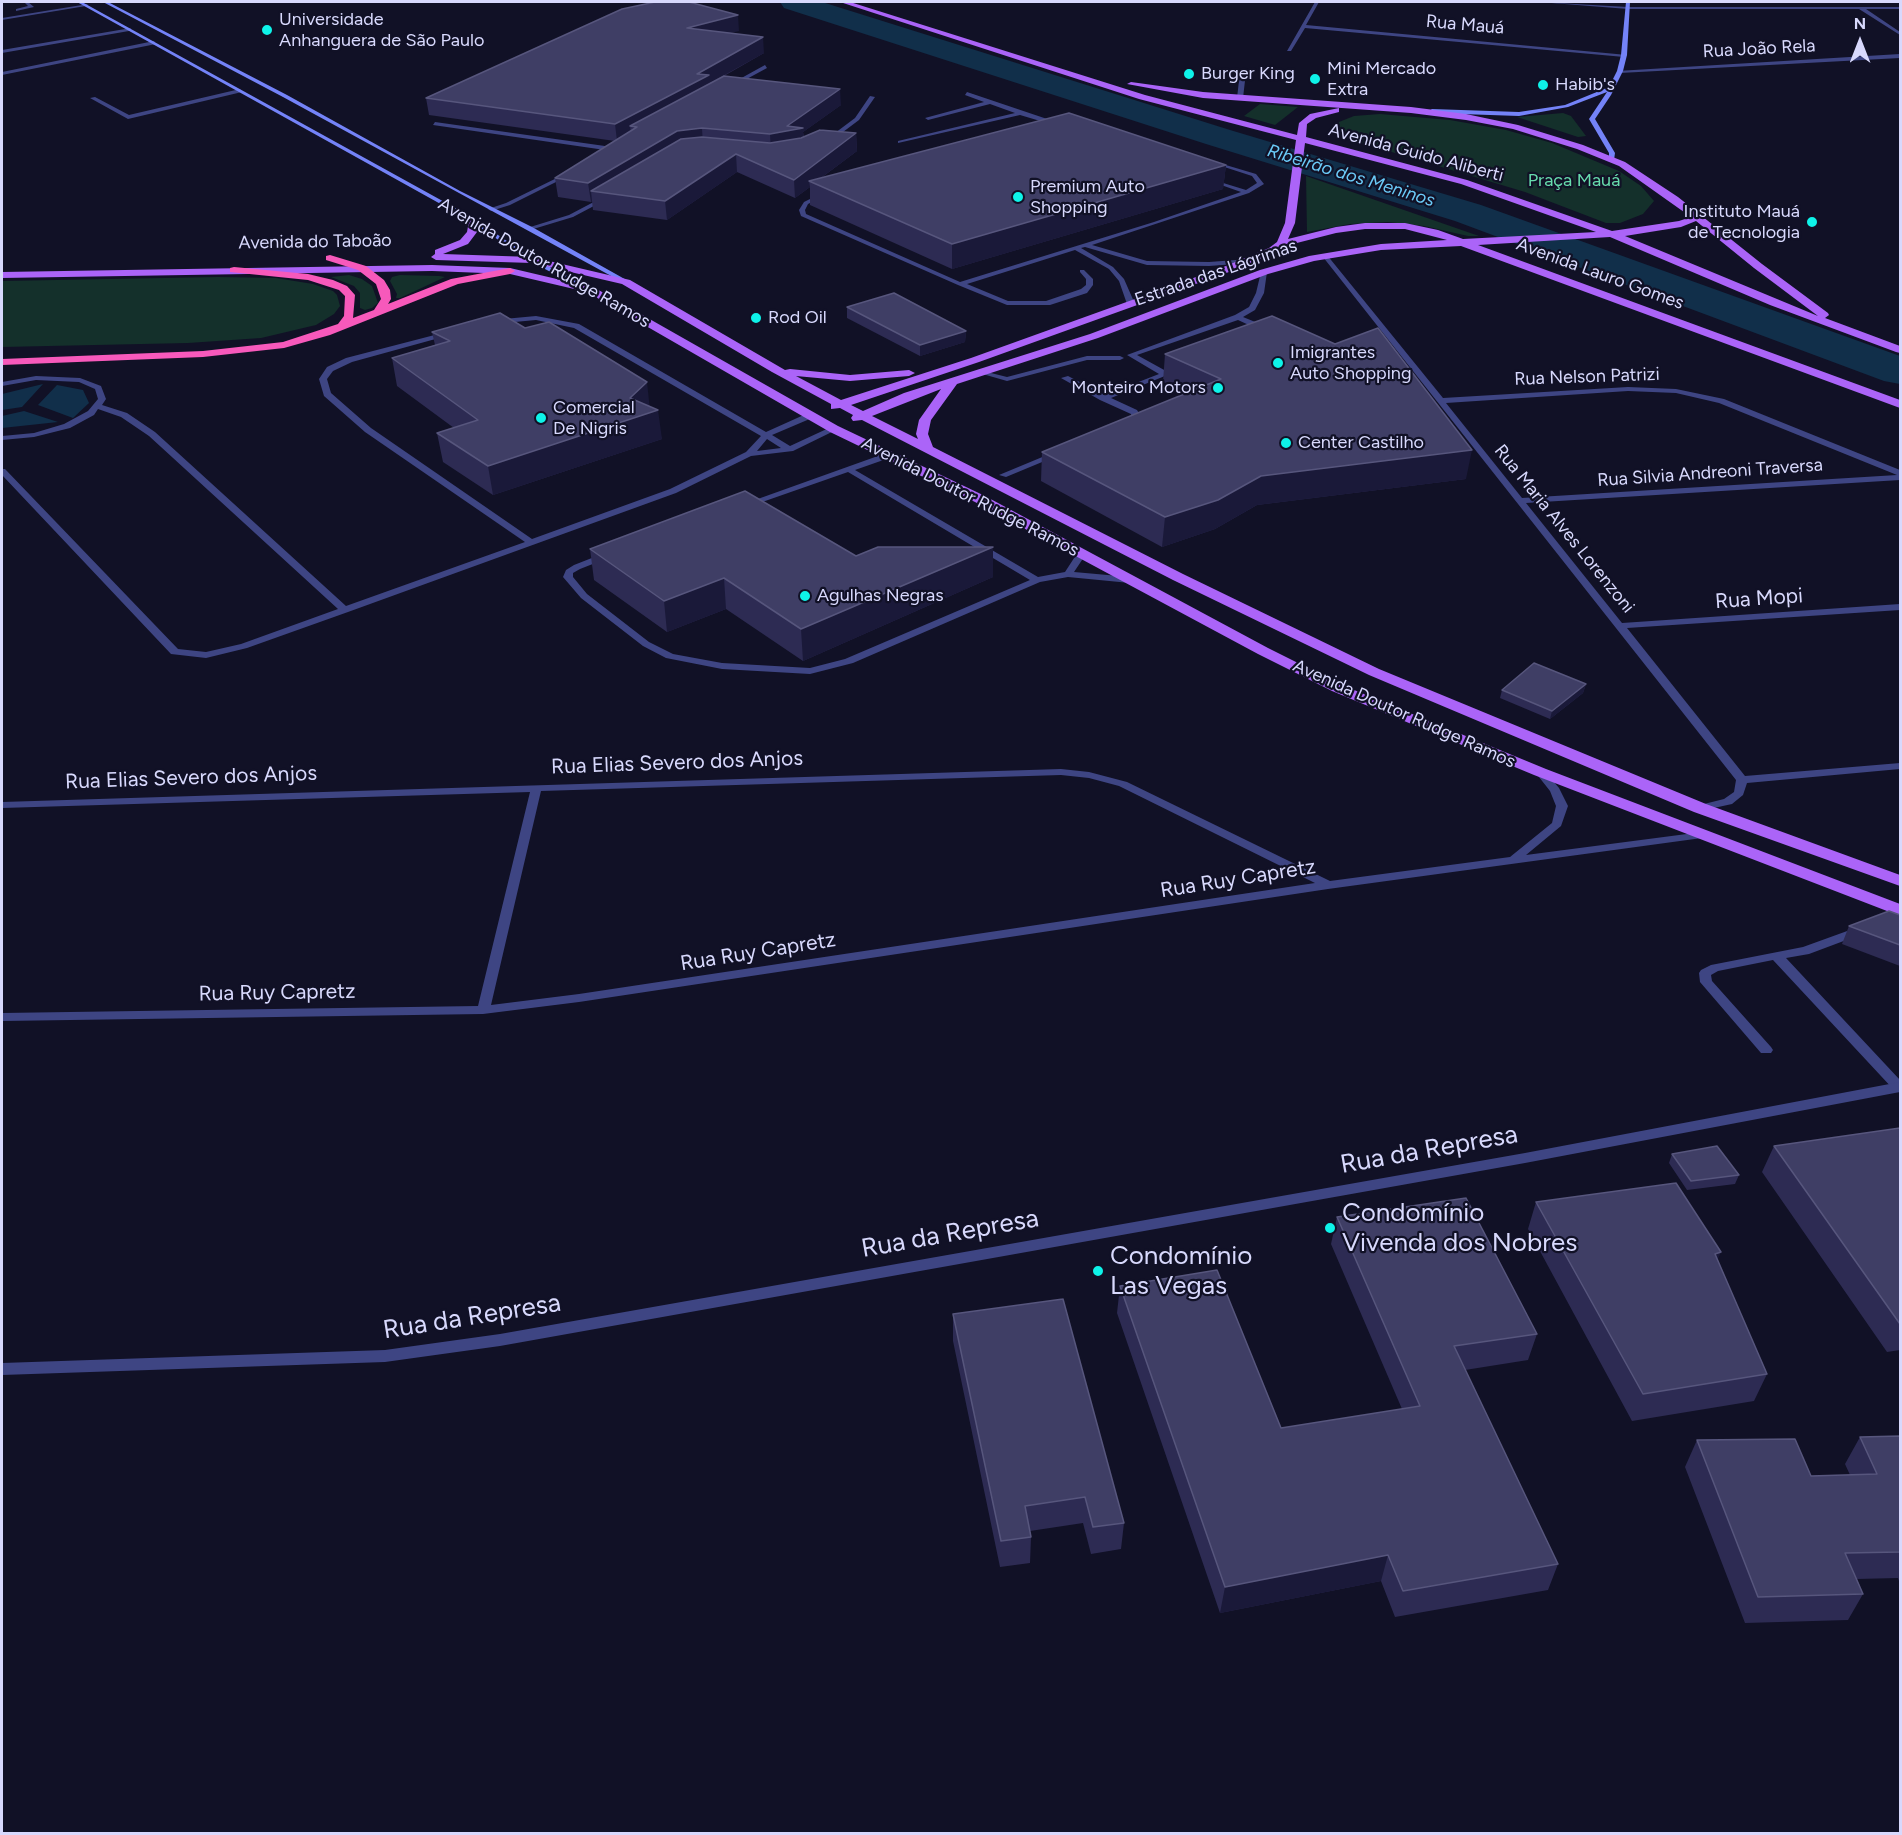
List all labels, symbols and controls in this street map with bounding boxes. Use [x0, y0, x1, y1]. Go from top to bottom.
place label: Universidade Anhanguera de São Paulo [279, 9, 484, 52]
street label: Rua Mauá [1425, 11, 1505, 39]
north arrow [1830, 12, 1890, 72]
text: N [1854, 14, 1866, 33]
marker: Universidade Anhanguera de São Paulo [260, 23, 274, 37]
street label: Rua João Rela [1702, 35, 1816, 63]
place label: Mini Mercado Extra [1327, 58, 1436, 100]
place label: Burger King [1201, 63, 1295, 85]
marker: Burger King [1182, 67, 1196, 81]
marker: Mini Mercado Extra [1308, 72, 1322, 86]
place label: Habib's [1555, 74, 1615, 96]
marker: Habib's [1536, 78, 1550, 92]
street label: Avenida Guido Aliberti [1326, 119, 1506, 187]
water label: Ribeirão dos Meninos [1265, 140, 1437, 212]
park label: Praça Mauá [1528, 170, 1620, 192]
place label: Premium Auto Shopping [1030, 176, 1145, 219]
marker: Premium Auto Shopping [1011, 190, 1025, 204]
street label: Avenida Doutor Rudge Ramos [434, 193, 654, 333]
place label: Instituto Mauá de Tecnologia [1684, 201, 1800, 244]
marker: Instituto Mauá de Tecnologia [1805, 215, 1819, 229]
street label: Avenida do Taboão [238, 230, 392, 254]
street label: Avenida Lauro Gomes [1513, 234, 1687, 314]
street label: Estrada das Lágrimas [1132, 235, 1300, 311]
place label: Rod Oil [768, 307, 827, 329]
marker: Rod Oil [749, 311, 763, 325]
place label: Imigrantes Auto Shopping [1290, 342, 1411, 385]
marker: Imigrantes Auto Shopping [1271, 356, 1285, 370]
street label: Rua Nelson Patrizi [1514, 364, 1660, 390]
place label: Monteiro Motors [1071, 377, 1206, 399]
marker: Monteiro Motors [1211, 381, 1225, 395]
place label: Comercial De Nigris [553, 397, 635, 440]
marker: Comercial De Nigris [534, 411, 548, 425]
place label: Center Castilho [1298, 432, 1424, 454]
street label: Avenida Doutor Rudge Ramos [858, 433, 1082, 561]
marker: Center Castilho [1279, 436, 1293, 450]
street label: Rua Maria Alves Lorenzoni [1489, 440, 1639, 618]
street label: Rua Silvia Andreoni Traversa [1597, 454, 1823, 492]
street label: Rua Mopi [1714, 583, 1804, 615]
place label: Agulhas Negras [817, 585, 944, 607]
marker: Agulhas Negras [798, 589, 812, 603]
street label: Avenida Doutor Rudge Ramos [1289, 655, 1519, 773]
street label: Rua Elias Severo dos Anjos [551, 746, 803, 780]
street label: Rua Elias Severo dos Anjos [65, 761, 317, 795]
street label: Rua Ruy Capretz [1159, 854, 1317, 904]
street label: Rua Ruy Capretz [679, 927, 837, 977]
street label: Rua Ruy Capretz [198, 979, 356, 1007]
street label: Rua da Represa [1338, 1119, 1520, 1181]
place label: Condomínio Vivenda dos Nobres [1342, 1197, 1577, 1258]
street label: Rua da Represa [859, 1203, 1041, 1265]
marker: Condomínio Vivenda dos Nobres [1323, 1221, 1337, 1235]
place label: Condomínio Las Vegas [1110, 1240, 1252, 1302]
marker: Condomínio Las Vegas [1091, 1264, 1105, 1278]
street label: Rua da Represa [381, 1288, 563, 1346]

